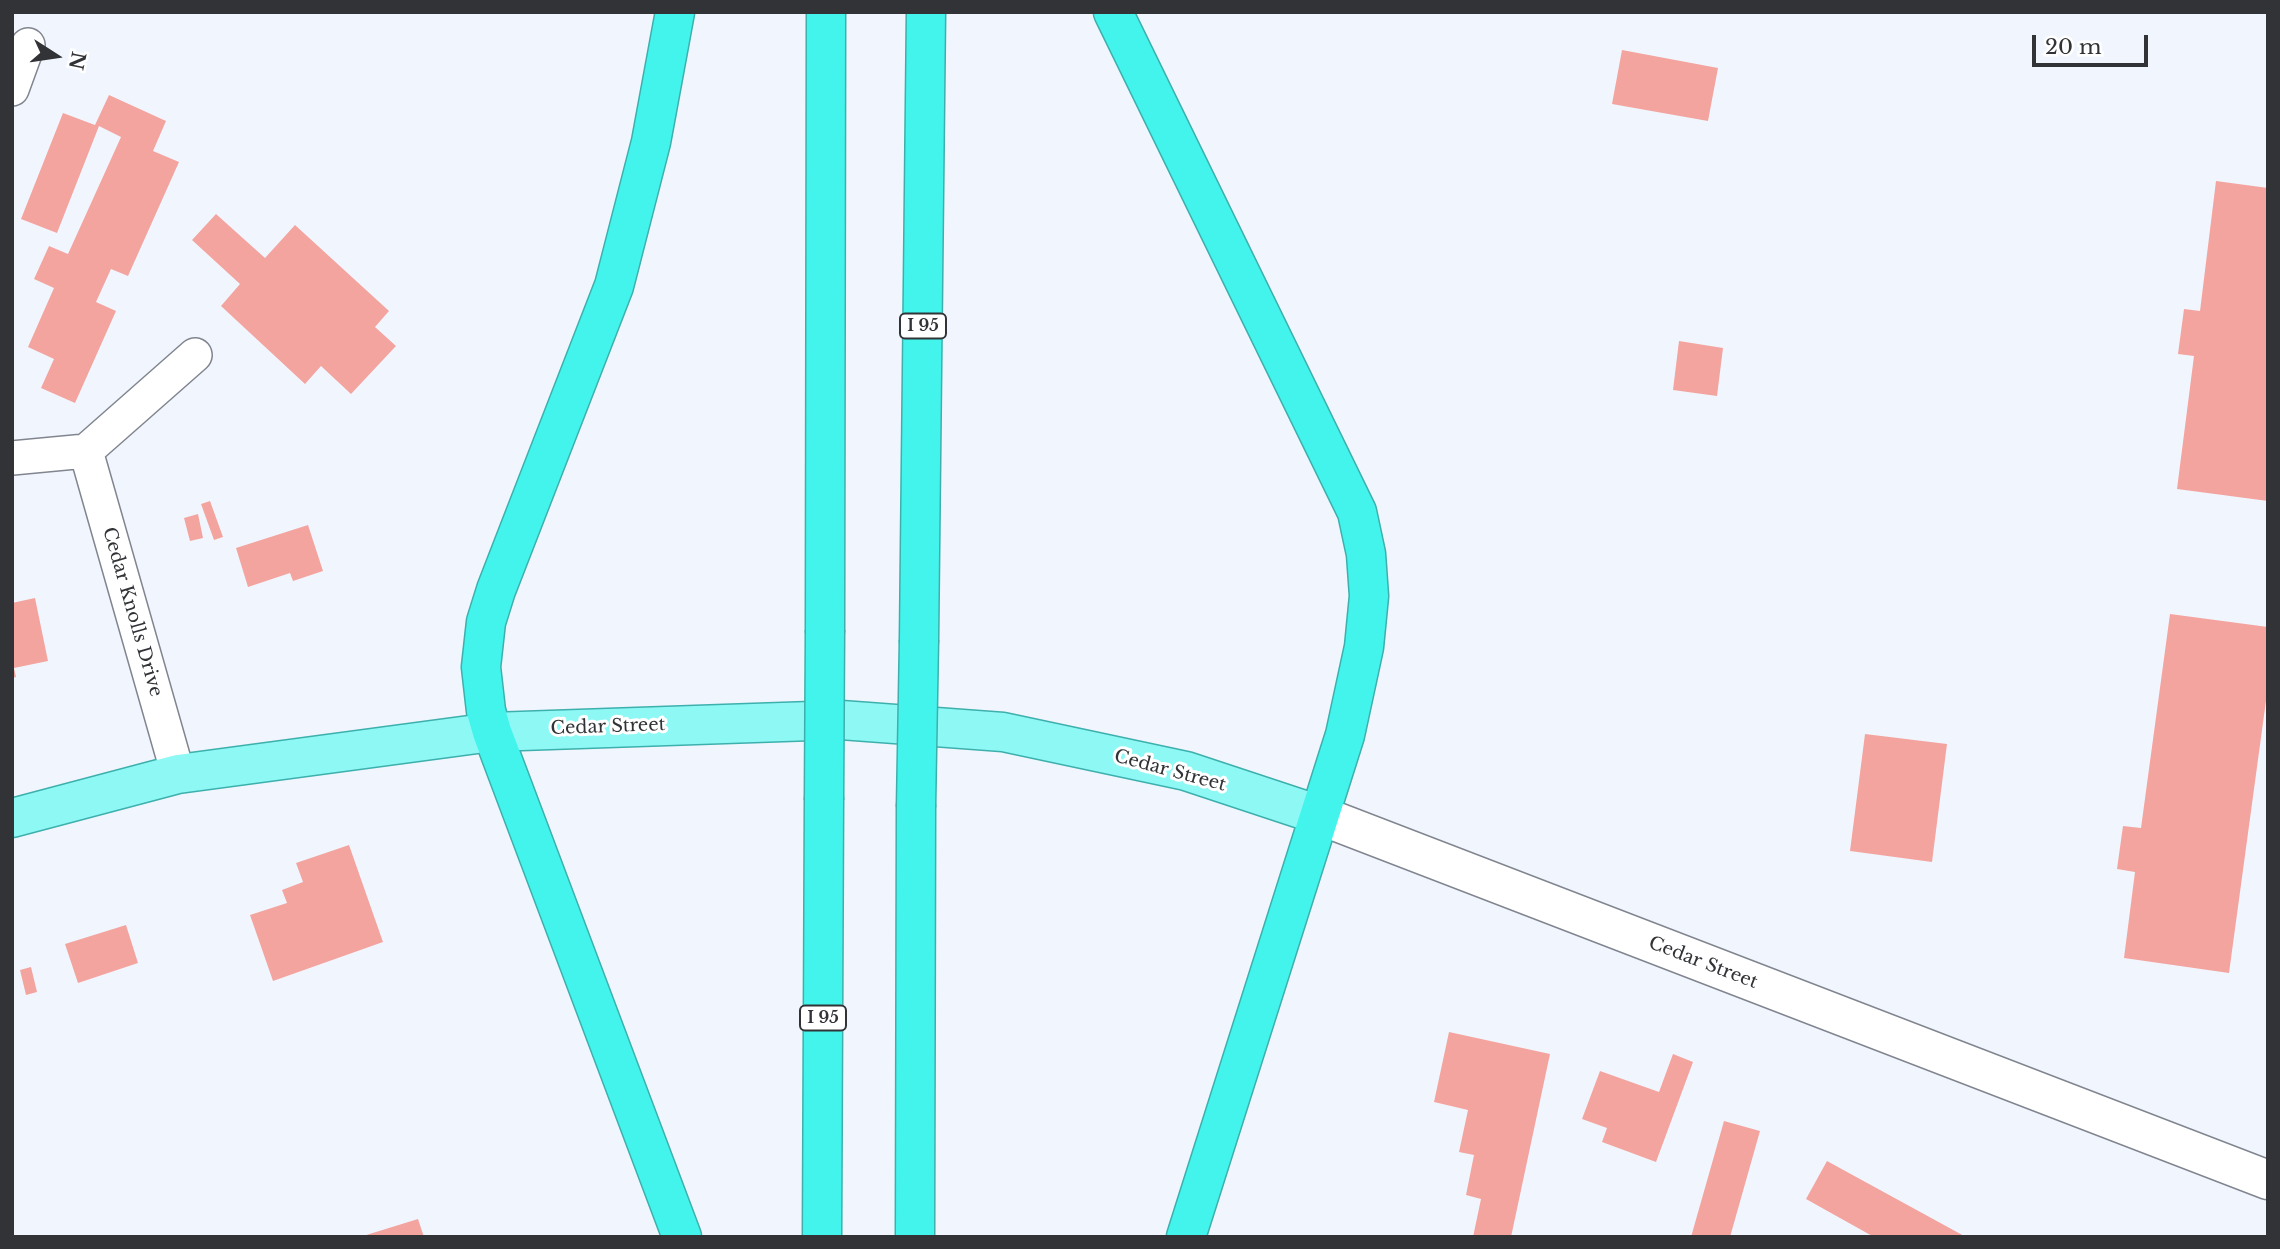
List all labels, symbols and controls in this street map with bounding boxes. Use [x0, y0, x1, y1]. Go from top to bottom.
north arrow [21, 21, 91, 91]
scale bar [2035, 21, 2150, 65]
text: 20 m [2045, 34, 2102, 60]
text: N [64, 49, 90, 72]
road number: I 95 [900, 314, 946, 338]
street label: Cedar Knolls Drive [97, 525, 167, 699]
street label: Cedar Street [550, 714, 666, 740]
street label: Cedar Street [1112, 746, 1228, 796]
street label: Cedar Street [1646, 932, 1760, 994]
road number: I 95 [800, 1006, 846, 1030]

